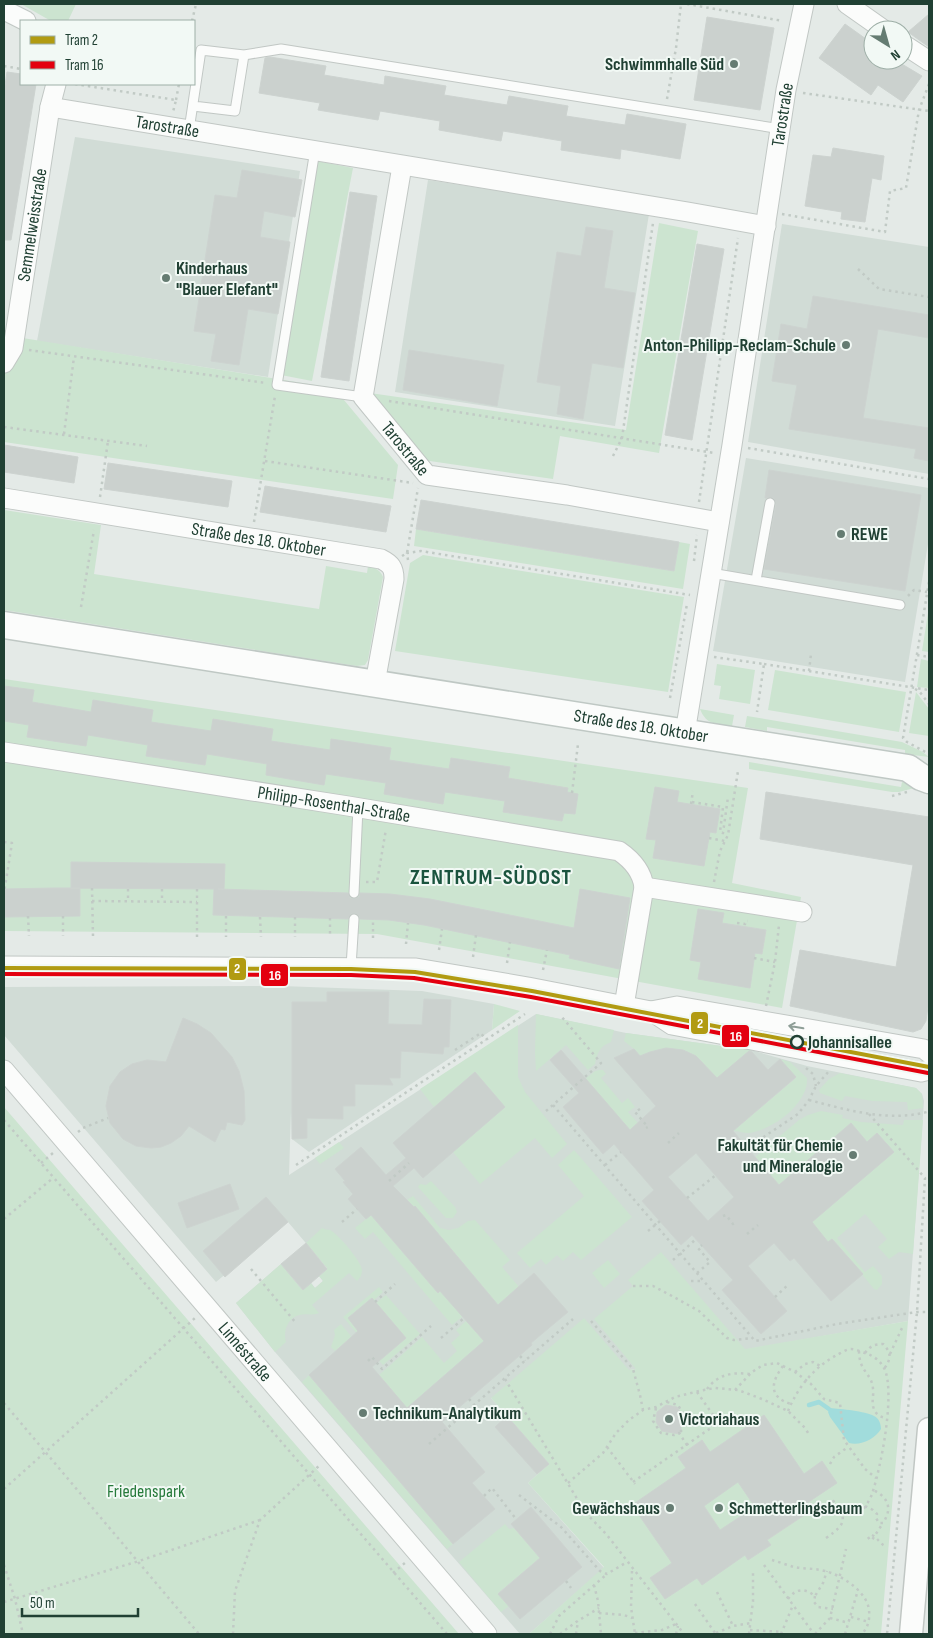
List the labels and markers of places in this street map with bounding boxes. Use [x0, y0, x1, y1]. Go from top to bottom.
place label: Schwimmhalle Süd [605, 54, 724, 75]
marker: Schwimmhalle Süd [728, 58, 740, 70]
place label: Kinderhaus "Blauer Elefant" [176, 258, 278, 300]
marker: Kinderhaus "Blauer Elefant" [160, 272, 172, 284]
place label: Anton-Philipp-Reclam-Schule [643, 335, 836, 356]
marker: Anton-Philipp-Reclam-Schule [840, 339, 852, 351]
place label: REWE [851, 524, 888, 545]
marker: REWE [835, 528, 847, 540]
place label: Johannisallee [807, 1032, 892, 1053]
marker: Johannisallee [790, 1035, 804, 1049]
place label: Fakultät für Chemie und Mineralogie [718, 1135, 843, 1177]
marker: Fakultät für Chemie und Mineralogie [847, 1149, 859, 1161]
place label: Technikum-Analytikum [373, 1403, 521, 1424]
marker: Technikum-Analytikum [357, 1407, 369, 1419]
place label: Victoriahaus [679, 1409, 760, 1430]
marker: Victoriahaus [663, 1413, 675, 1425]
place label: Gewächshaus [572, 1498, 660, 1519]
place label: Schmetterlingsbaum [729, 1498, 862, 1519]
marker: Gewächshaus [664, 1502, 676, 1514]
marker: Schmetterlingsbaum [713, 1502, 725, 1514]

